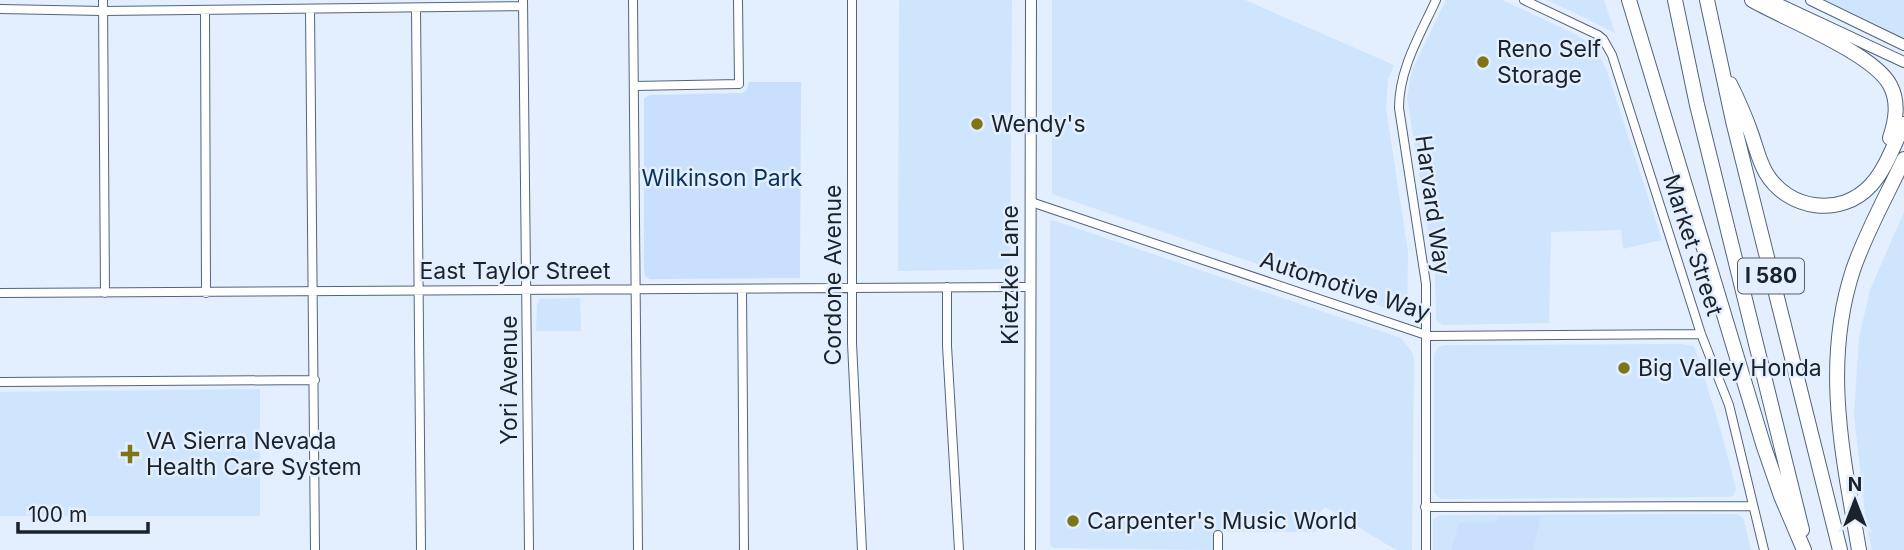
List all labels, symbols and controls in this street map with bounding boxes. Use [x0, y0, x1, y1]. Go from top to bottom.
place label: Reno Self Storage [1497, 35, 1601, 89]
marker: Reno Self Storage [1475, 54, 1491, 70]
place label: Wendy's [991, 110, 1086, 138]
marker: Wendy's [969, 116, 985, 132]
street label: Harvard Way [1409, 133, 1457, 277]
park label: Wilkinson Park [642, 164, 803, 192]
street label: Market Street [1657, 171, 1729, 320]
street label: Cordone Avenue [819, 184, 847, 366]
street label: Kietzke Lane [996, 205, 1024, 345]
street label: Automotive Way [1257, 245, 1434, 327]
street label: East Taylor Street [419, 257, 611, 285]
road number: I 580 [1738, 258, 1804, 294]
street label: Yori Avenue [495, 315, 523, 445]
place label: Big Valley Honda [1638, 354, 1822, 382]
marker: Big Valley Honda [1616, 360, 1632, 376]
place label: VA Sierra Nevada Health Care System [146, 427, 362, 481]
marker: VA Sierra Nevada Health Care System [120, 444, 140, 464]
north arrow [1820, 466, 1890, 536]
text: N [1848, 473, 1862, 496]
scale bar [18, 490, 147, 534]
text: 100 m [28, 502, 87, 527]
place label: Carpenter's Music World [1087, 507, 1357, 535]
marker: Carpenter's Music World [1065, 513, 1081, 529]

